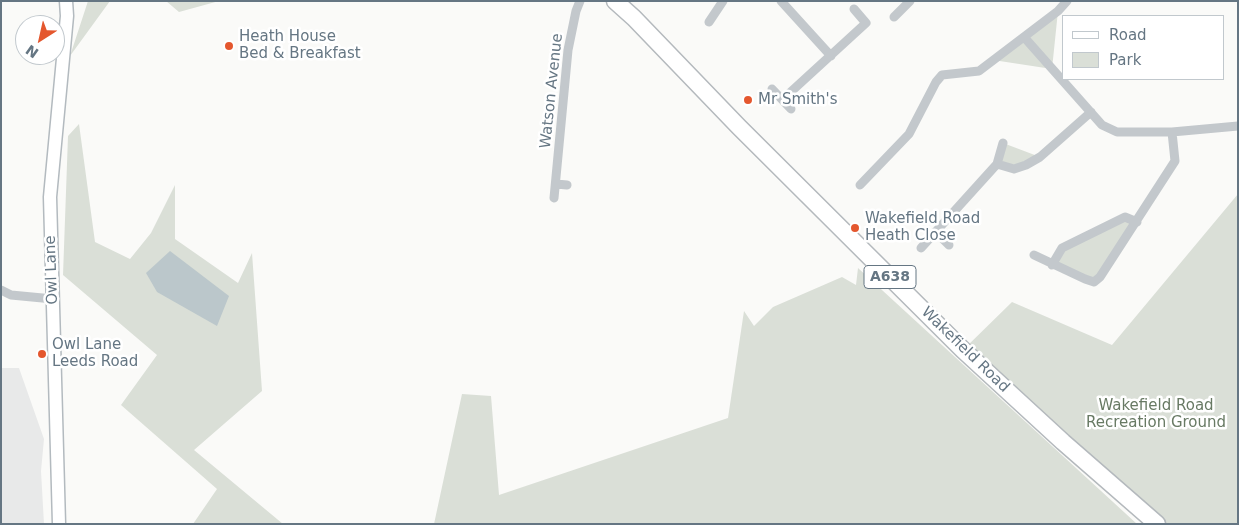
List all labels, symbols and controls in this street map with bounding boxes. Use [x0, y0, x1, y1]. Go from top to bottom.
north arrow [15, 15, 65, 65]
legend [1062, 15, 1224, 80]
text: Road [1109, 26, 1147, 44]
place label: Heath House Bed & Breakfast [239, 28, 361, 63]
street label: Watson Avenue [537, 32, 567, 150]
marker: Heath House Bed & Breakfast [223, 40, 235, 52]
text: N [23, 42, 41, 61]
text: Park [1109, 51, 1141, 69]
place label: Mr Smith's [758, 91, 838, 109]
marker: Mr Smith's [742, 94, 754, 106]
place label: Wakefield Road Heath Close [865, 210, 980, 245]
marker: Wakefield Road Heath Close [849, 222, 861, 234]
street label: Owl Lane [42, 235, 62, 305]
road number: A638 [864, 266, 916, 288]
street label: Wakefield Road [917, 304, 1013, 396]
place label: Owl Lane Leeds Road [52, 336, 138, 371]
marker: Owl Lane Leeds Road [36, 348, 48, 360]
park label: Wakefield Road Recreation Ground [1086, 397, 1226, 432]

